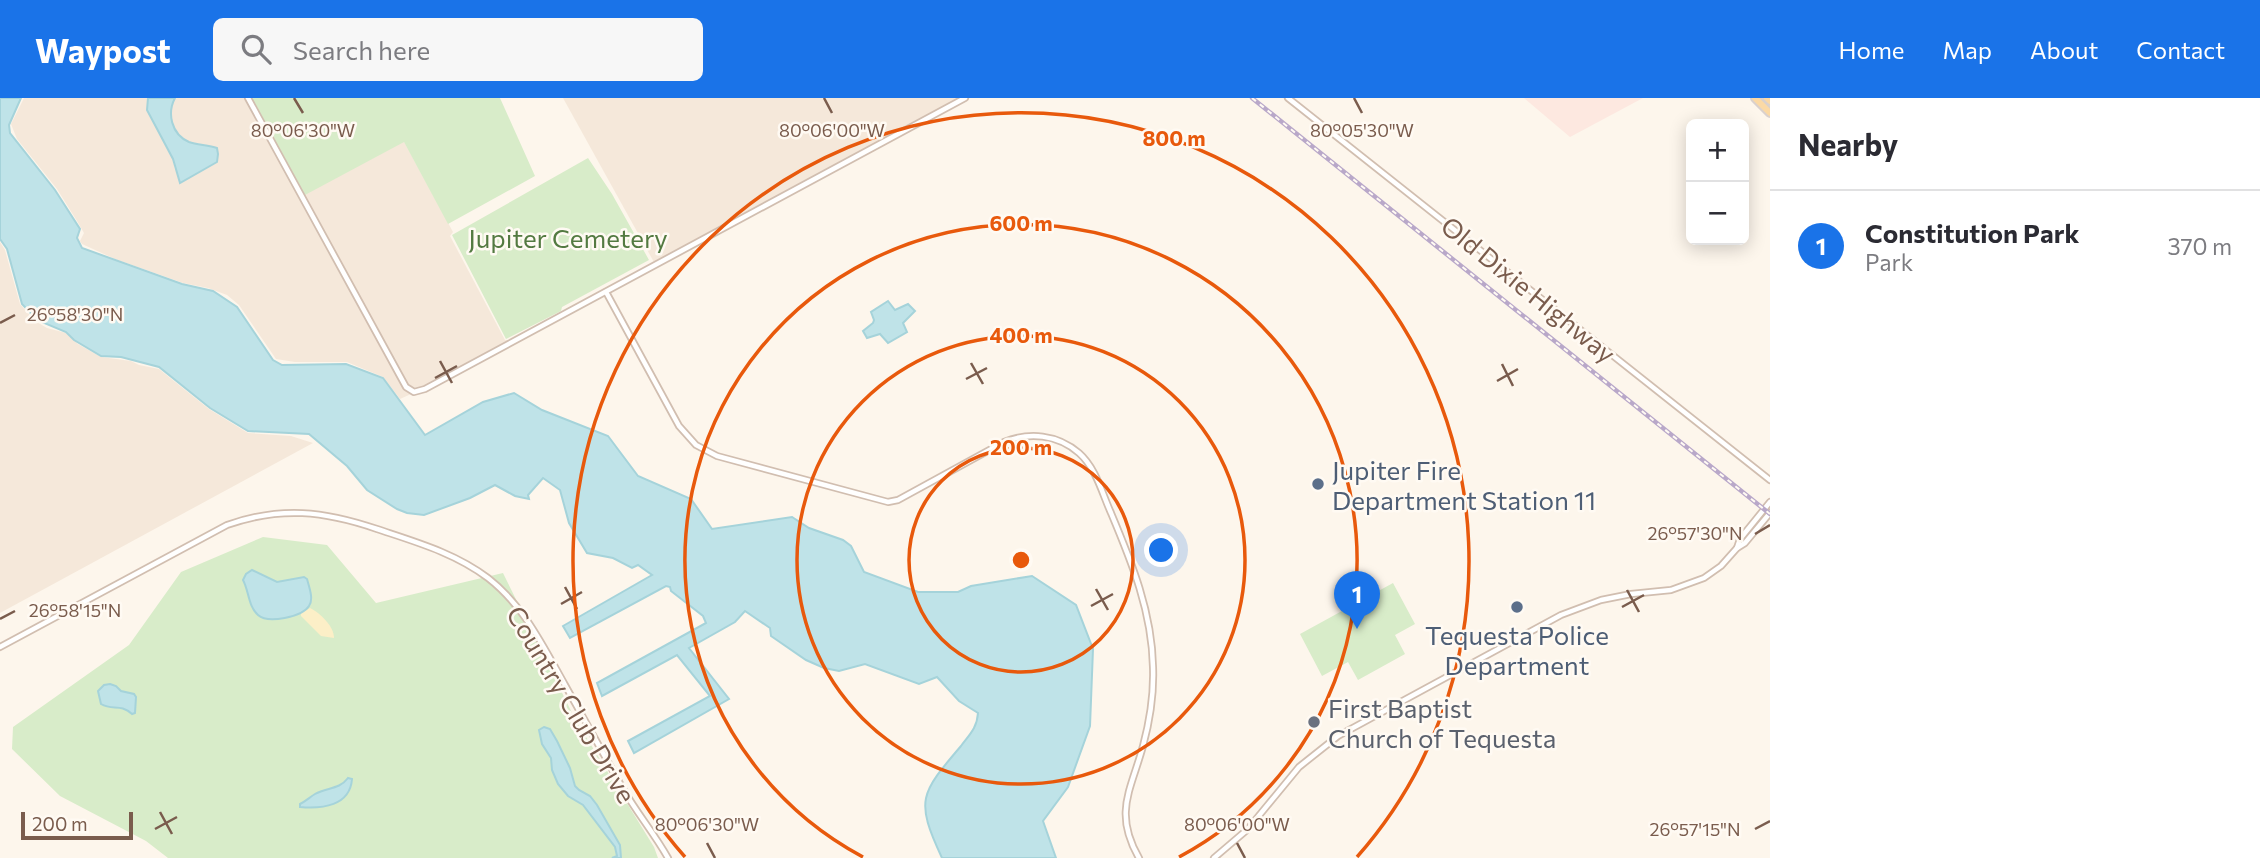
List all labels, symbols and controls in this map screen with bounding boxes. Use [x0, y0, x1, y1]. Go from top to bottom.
search box [213, 18, 703, 81]
text: Waypost [35, 29, 171, 70]
icon: search [237, 30, 275, 68]
text: Search here [293, 34, 430, 65]
text: Home [1839, 35, 1905, 64]
text: Map [1943, 35, 1992, 64]
text: About [2030, 35, 2098, 64]
text: Contact [2136, 35, 2225, 64]
text: 80°06'30"W [251, 119, 355, 141]
text: 80°06'00"W [779, 119, 885, 141]
text: 80°05'30"W [1310, 119, 1414, 141]
map controls [1686, 119, 1749, 245]
button: + [1686, 119, 1749, 182]
text: 800 m [1142, 125, 1206, 150]
text: Nearby [1798, 125, 1898, 162]
button: − [1686, 182, 1749, 245]
street label: Old Dixie Highway [1436, 209, 1622, 369]
text: 600 m [989, 210, 1053, 235]
text: Constitution Park [1865, 217, 2079, 248]
park label: Jupiter Cemetery [468, 222, 668, 253]
text: 1 [1816, 232, 1826, 260]
text: 370 m [2167, 232, 2232, 260]
text: Park [1865, 248, 1913, 276]
text: 26°58'30"N [27, 303, 123, 325]
text: 400 m [989, 322, 1053, 347]
text: 200 m [990, 434, 1052, 459]
place label: Jupiter Fire Department Station 11 [1332, 454, 1596, 515]
marker: Jupiter Fire Department Station 11 [1310, 476, 1326, 492]
text: 26°57'30"N [1647, 522, 1743, 544]
your location [1144, 533, 1178, 567]
centre of rings [1009, 548, 1033, 572]
pin: 1 [1334, 571, 1380, 629]
text: 26°58'15"N [29, 599, 121, 621]
marker: Tequesta Police Department [1509, 599, 1525, 615]
street label: Country Club Drive [501, 600, 643, 808]
place label: Tequesta Police Department [1425, 619, 1609, 680]
place label: First Baptist Church of Tequesta [1328, 692, 1556, 753]
marker: First Baptist Church of Tequesta [1306, 714, 1322, 730]
scale bar [21, 809, 133, 841]
text: 200 m [32, 812, 88, 835]
text: 80°06'30"W [655, 813, 759, 835]
text: 80°06'00"W [1184, 813, 1290, 835]
text: 26°57'15"N [1649, 818, 1741, 840]

